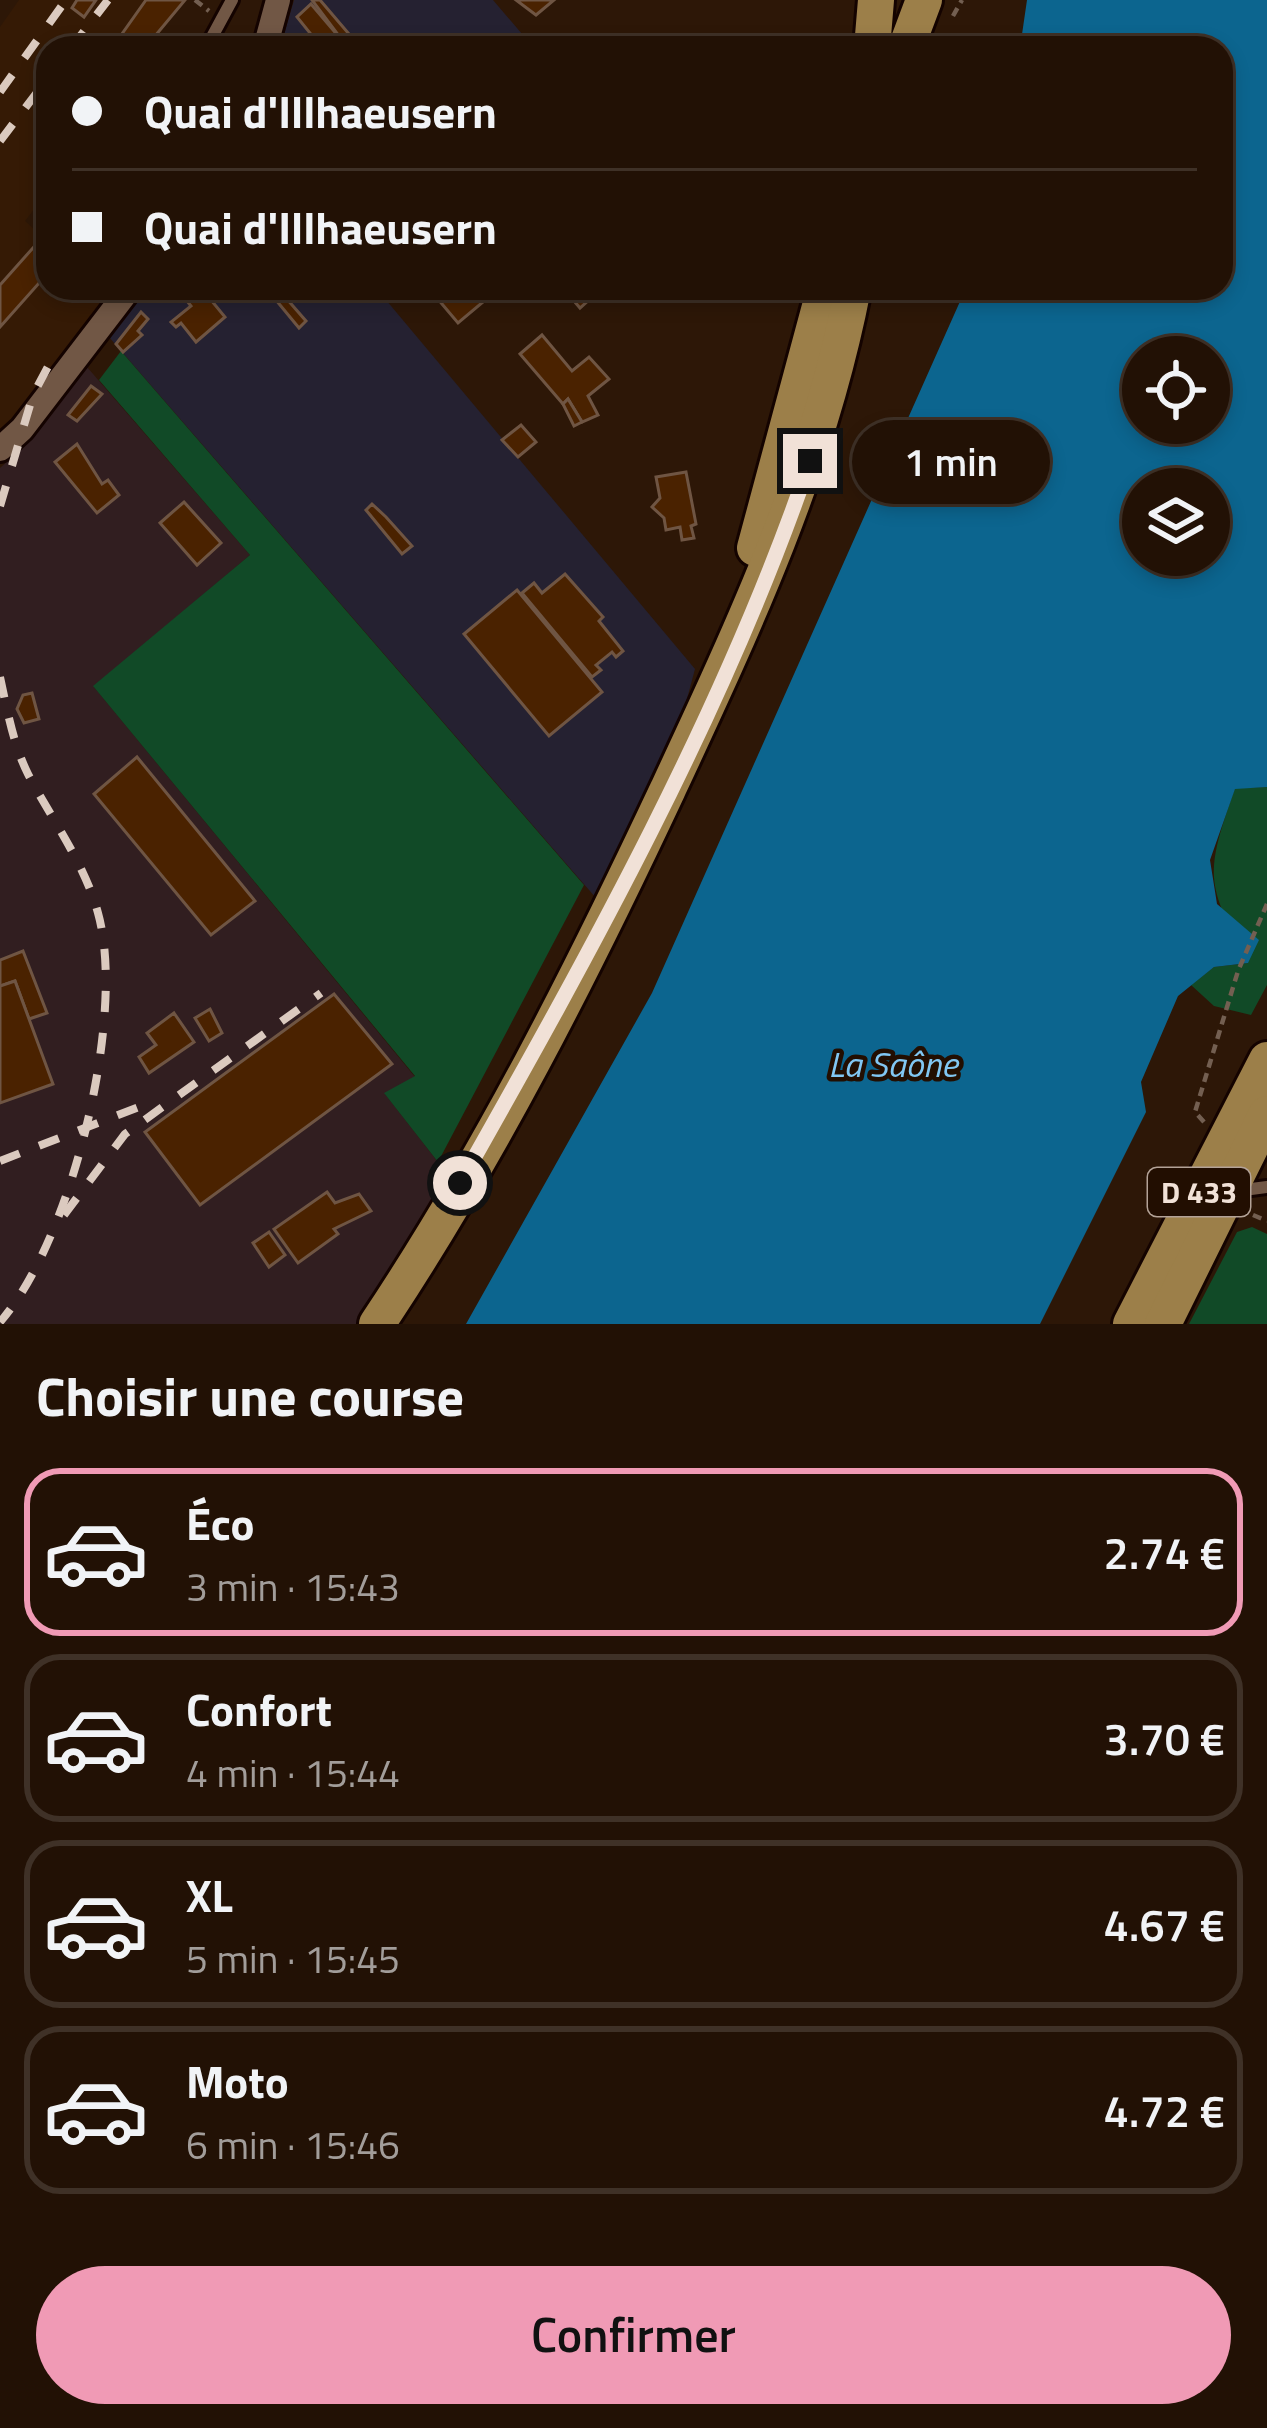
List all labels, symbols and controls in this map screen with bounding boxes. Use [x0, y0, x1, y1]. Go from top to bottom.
text: Quai d'Illhaeusern [144, 77, 497, 145]
text: Quai d'Illhaeusern [144, 193, 497, 261]
map controls [1122, 336, 1230, 576]
button: locate [1122, 336, 1230, 444]
callout: 1 min [852, 419, 1050, 503]
text: 1 min [904, 432, 998, 491]
route end [783, 434, 837, 488]
button: layers [1122, 468, 1230, 576]
water label: La Saône [828, 1036, 960, 1091]
route start [433, 1156, 487, 1210]
road number: D 433 [1148, 1168, 1250, 1216]
text: Choisir une course [36, 1355, 464, 1437]
text: Éco [186, 1489, 255, 1557]
icon: car [42, 1498, 150, 1606]
text: 2.74 € [1104, 1518, 1225, 1586]
text: 3 min · 15:43 [186, 1557, 400, 1616]
text: Confort [186, 1675, 332, 1743]
icon: car [42, 1684, 150, 1792]
text: 3.70 € [1104, 1704, 1225, 1772]
text: 4 min · 15:44 [186, 1743, 400, 1802]
text: XL [186, 1861, 233, 1929]
icon: car [42, 1870, 150, 1978]
text: 4.67 € [1104, 1890, 1225, 1958]
text: 5 min · 15:45 [186, 1929, 400, 1988]
text: Moto [186, 2047, 289, 2115]
icon: car [42, 2056, 150, 2164]
text: 4.72 € [1104, 2076, 1225, 2144]
text: 6 min · 15:46 [186, 2115, 400, 2174]
button: Confirmer [36, 2266, 1231, 2404]

